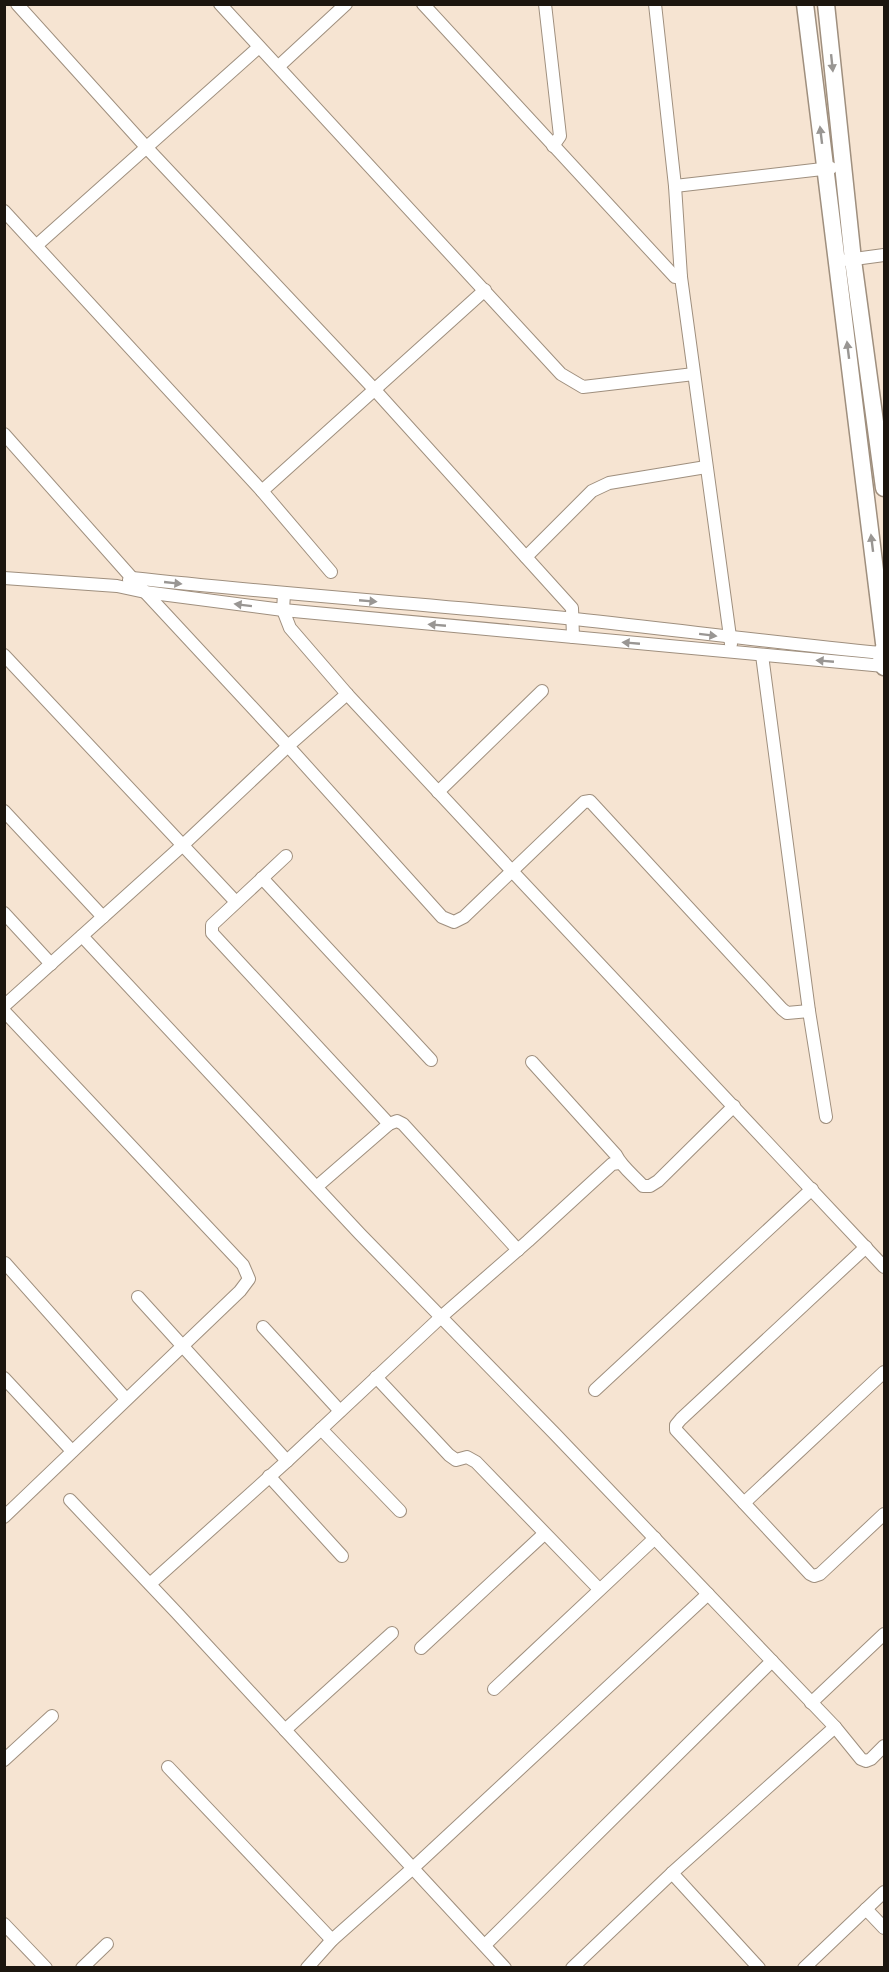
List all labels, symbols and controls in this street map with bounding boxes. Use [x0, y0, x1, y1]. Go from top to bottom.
one-way arrow [827, 53, 837, 72]
one-way arrow [816, 126, 826, 145]
one-way arrow [843, 340, 852, 359]
one-way arrow [867, 534, 877, 553]
one-way arrow [164, 578, 183, 588]
one-way arrow [358, 596, 377, 606]
one-way arrow [234, 600, 253, 610]
one-way arrow [428, 620, 447, 630]
one-way arrow [698, 630, 717, 640]
one-way arrow [622, 638, 641, 648]
one-way arrow [816, 656, 835, 666]

